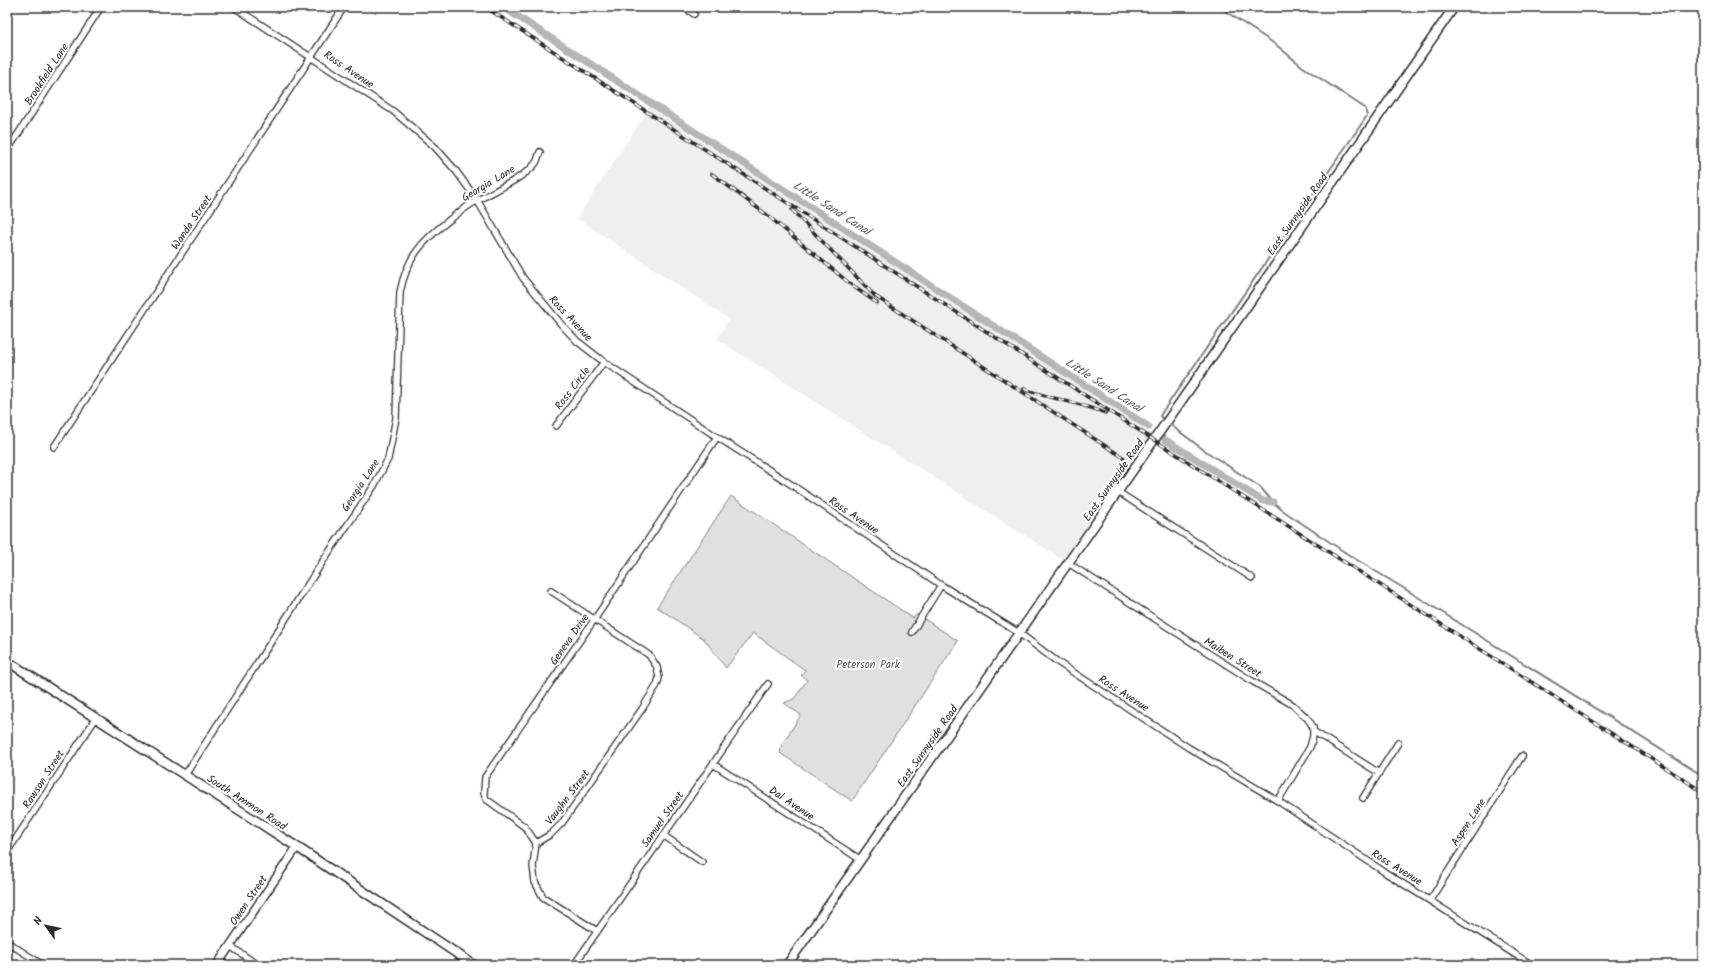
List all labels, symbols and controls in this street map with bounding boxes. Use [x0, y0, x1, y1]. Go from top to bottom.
street label: Brookfield Lane [20, 40, 74, 109]
street label: Ross Avenue [320, 46, 377, 93]
street label: Georgia Lane [458, 161, 519, 207]
street label: East Sunnyside Road [1263, 169, 1333, 260]
water label: Little Sand Canal [789, 176, 876, 242]
street label: Wanda Street [167, 191, 217, 254]
street label: Ross Avenue [544, 291, 597, 346]
water label: Little Sand Canal [1061, 353, 1148, 419]
street label: Ross Circle [550, 363, 595, 414]
street label: East Sunnyside Road [1079, 435, 1149, 526]
street label: Georgia Lane [337, 456, 385, 515]
street label: Ross Avenue [825, 492, 882, 539]
street label: Geneva Drive [545, 610, 594, 669]
street label: Maiben Street [1200, 633, 1266, 683]
park label: Peterson Park [836, 656, 901, 674]
street label: Ross Avenue [1094, 671, 1153, 717]
street label: East Sunnyside Road [893, 701, 963, 792]
street label: Rawson Street [18, 746, 70, 812]
street label: Vaughn Street [541, 765, 595, 829]
street label: South Ammon Road [203, 770, 290, 836]
street label: Dal Avenue [765, 782, 818, 826]
street label: Samuel Street [637, 787, 689, 851]
street label: Aspen Lane [1447, 795, 1491, 850]
street label: Ross Avenue [1367, 845, 1426, 891]
street label: Owen Street [225, 871, 273, 929]
north arrow [26, 906, 66, 946]
text: N [29, 913, 48, 929]

